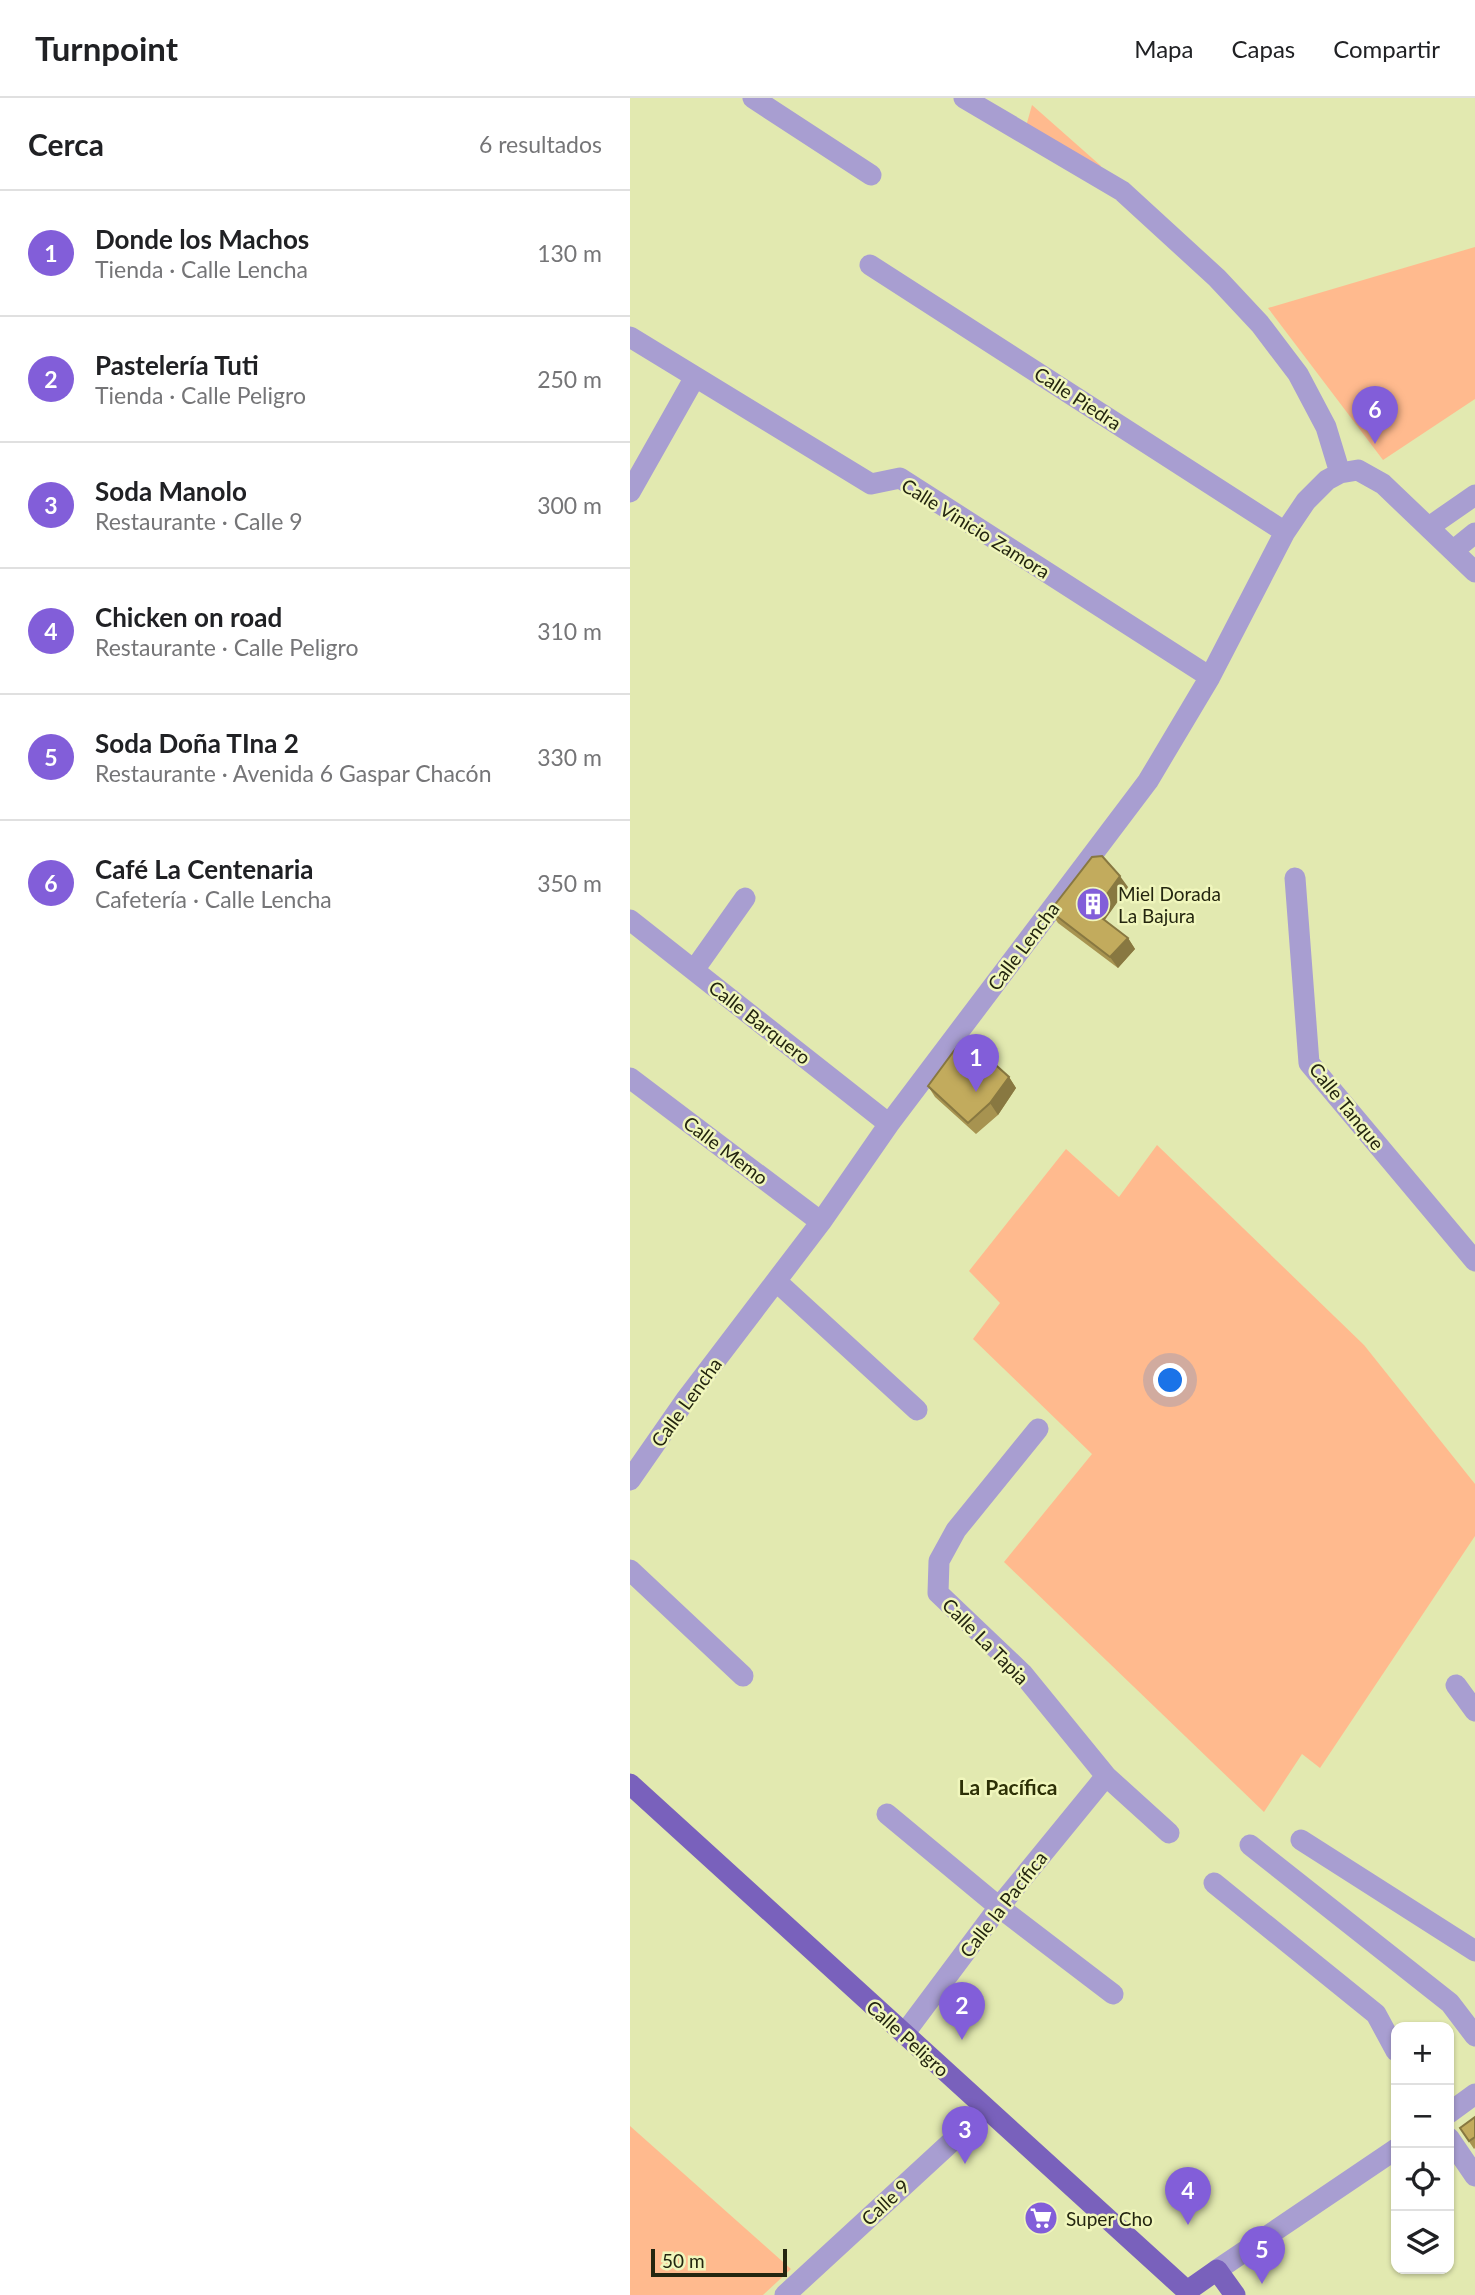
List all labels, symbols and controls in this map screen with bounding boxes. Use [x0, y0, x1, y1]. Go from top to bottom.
text: Turnpoint [35, 28, 178, 68]
text: Mapa [1134, 34, 1193, 63]
text: Capas [1231, 34, 1295, 63]
text: Compartir [1333, 34, 1440, 63]
text: Cerca [28, 126, 104, 162]
text: 6 resultados [479, 130, 602, 158]
text: Donde los Machos [95, 223, 309, 255]
text: 1 [44, 239, 58, 267]
text: 130 m [537, 239, 602, 267]
text: Tienda · Calle Lencha [95, 255, 308, 283]
text: Pastelería Tuti [95, 349, 259, 381]
street label: Calle Piedra [1030, 361, 1126, 435]
text: 2 [44, 365, 58, 393]
text: 250 m [537, 365, 602, 393]
text: Tienda · Calle Peligro [95, 381, 306, 409]
pin: 6 [1352, 386, 1398, 444]
street label: Calle Vinicio Zamora [898, 473, 1054, 583]
text: Soda Manolo [95, 475, 247, 507]
text: 3 [44, 491, 58, 519]
text: 300 m [537, 491, 602, 519]
text: Restaurante · Calle 9 [95, 507, 303, 535]
text: Chicken on road [95, 601, 282, 633]
text: 4 [44, 617, 58, 645]
text: 310 m [537, 617, 602, 645]
text: Restaurante · Calle Peligro [95, 633, 359, 661]
text: Soda Doña TIna 2 [95, 727, 299, 759]
text: 5 [44, 743, 58, 771]
text: 330 m [537, 743, 602, 771]
text: Restaurante · Avenida 6 Gaspar Chacón [95, 759, 492, 787]
text: Café La Centenaria [95, 853, 313, 885]
text: 6 [44, 869, 58, 897]
text: 350 m [537, 869, 602, 897]
place label: Miel Dorada La Bajura [1118, 882, 1221, 927]
text: Cafetería · Calle Lencha [95, 885, 332, 913]
building icon: Miel Dorada La Bajura [1074, 885, 1112, 923]
street label: Calle Lencha [982, 897, 1064, 995]
street label: Calle Barquero [705, 975, 815, 1069]
pin: 1 [953, 1034, 999, 1092]
street label: Calle Tanque [1305, 1058, 1389, 1154]
street label: Calle Memo [679, 1111, 773, 1189]
street label: Calle Lencha [646, 1353, 726, 1451]
your location [1153, 1363, 1187, 1397]
street label: Calle La Tapia [938, 1593, 1034, 1689]
district label: La Pacífica [959, 1774, 1057, 1799]
street label: Calle la Pacífica [954, 1846, 1052, 1962]
pin: 2 [939, 1982, 985, 2040]
street label: Calle Peligro [862, 1995, 954, 2081]
map controls [1391, 2022, 1454, 2274]
button: + [1391, 2022, 1454, 2085]
button: − [1391, 2085, 1454, 2148]
pin: 3 [942, 2106, 988, 2164]
button: locate [1391, 2148, 1454, 2211]
pin: 4 [1165, 2167, 1211, 2225]
street label: Calle 9 [856, 2174, 914, 2230]
supermarket icon: Super Cho [1022, 2199, 1060, 2237]
place label: Super Cho [1066, 2207, 1153, 2230]
button: layers [1391, 2211, 1454, 2274]
pin: 5 [1239, 2226, 1285, 2284]
scale bar [651, 2246, 788, 2278]
text: 50 m [662, 2249, 705, 2272]

